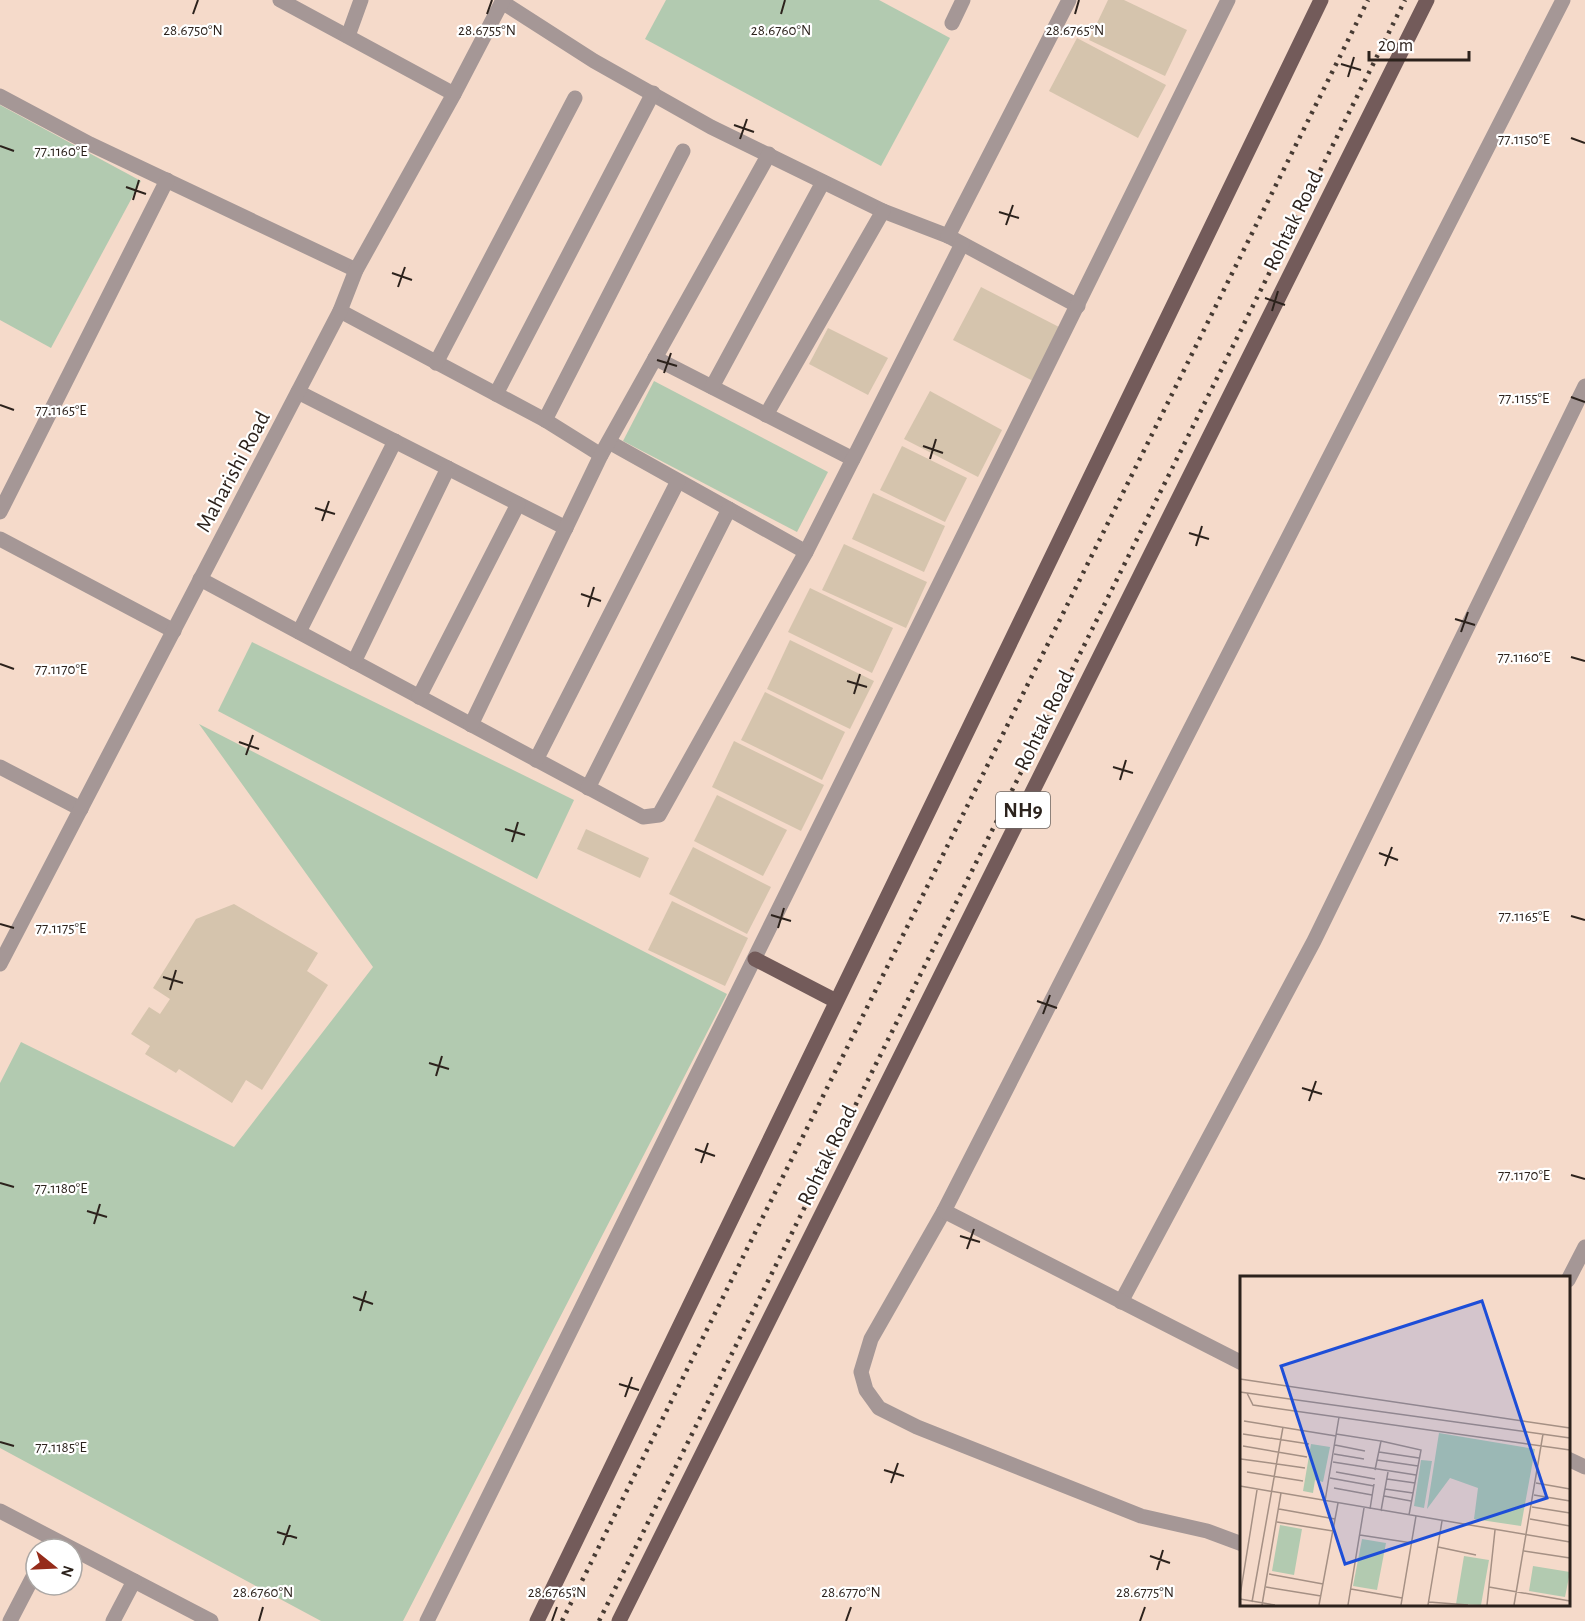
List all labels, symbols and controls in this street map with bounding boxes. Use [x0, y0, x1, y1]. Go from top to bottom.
text: 28.6750°N [163, 23, 223, 38]
text: 28.6755°N [458, 23, 516, 38]
text: 28.6760°N [751, 23, 811, 38]
text: 28.6765°N [1046, 23, 1104, 38]
scale bar [1369, 24, 1470, 62]
text: 20 m [1378, 37, 1413, 55]
text: 77.1150°E [1498, 132, 1550, 147]
text: 77.1160°E [35, 144, 87, 159]
street label: Rohtak Road [1259, 167, 1327, 274]
text: 77.1155°E [1499, 391, 1549, 406]
text: 77.1165°E [35, 403, 87, 418]
street label: Maharishi Road [192, 407, 274, 536]
text: 77.1160°E [1498, 650, 1550, 665]
text: 77.1170°E [35, 662, 87, 677]
street label: Rohtak Road [1010, 667, 1078, 774]
road number: NH9 [996, 792, 1050, 828]
text: 77.1165°E [1498, 909, 1550, 924]
text: 77.1175°E [36, 921, 86, 936]
street label: Rohtak Road [793, 1102, 861, 1209]
text: 77.1170°E [1498, 1168, 1550, 1183]
text: 77.1180°E [35, 1181, 87, 1196]
inset map [1240, 1276, 1570, 1606]
text: 77.1185°E [35, 1440, 87, 1455]
north arrow [24, 1537, 84, 1597]
text: N [58, 1564, 77, 1579]
text: 28.6760°N [233, 1585, 293, 1600]
text: 28.6765°N [528, 1585, 586, 1600]
text: 28.6770°N [821, 1585, 881, 1600]
text: 28.6775°N [1116, 1585, 1174, 1600]

